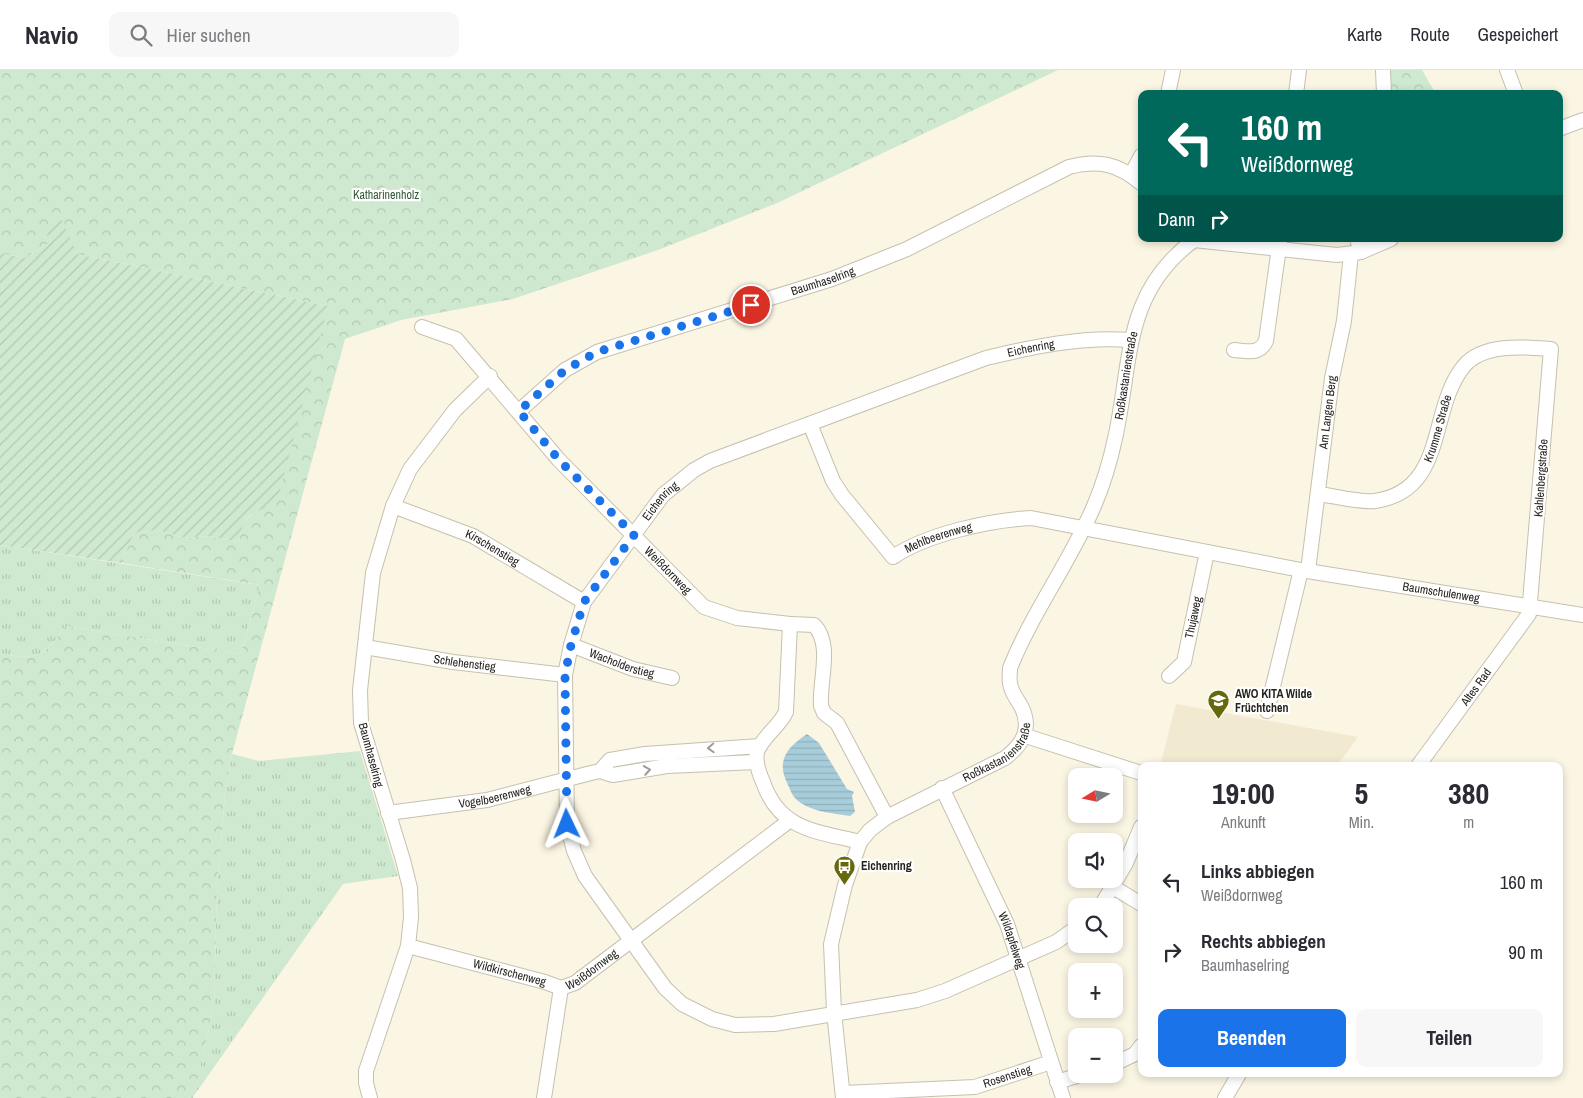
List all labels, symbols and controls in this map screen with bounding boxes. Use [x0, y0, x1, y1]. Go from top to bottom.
search box [109, 12, 459, 57]
text: Navio [25, 19, 79, 51]
icon: search [127, 21, 155, 49]
text: Hier suchen [167, 22, 251, 48]
text: Karte [1347, 22, 1382, 47]
text: Route [1410, 22, 1450, 47]
text: Gespeichert [1478, 22, 1558, 47]
text: 160 m [1241, 104, 1322, 151]
icon: left [1158, 110, 1223, 175]
text: Weißdornweg [1241, 149, 1353, 179]
park label: Katharinenholz [353, 187, 419, 203]
icon: right [1205, 205, 1233, 233]
text: Dann [1158, 206, 1195, 232]
street label: Baumhaselring [789, 263, 857, 299]
pin [730, 284, 772, 326]
icon: arrive [737, 291, 765, 319]
street label: Roßkastanienstraße [1111, 330, 1142, 421]
street label: Eichenring [1006, 336, 1056, 361]
street label: Am Langen Berg [1315, 374, 1340, 451]
street label: Krumme Straße [1420, 393, 1456, 465]
street label: Kahlenbergstraße [1530, 438, 1552, 518]
street label: Eichenring [639, 477, 682, 524]
street label: Mehlbeerenweg [902, 519, 974, 557]
street label: Kirschenstieg [463, 526, 523, 570]
street label: Weißdornweg [641, 543, 695, 598]
street label: Baumschulenweg [1401, 578, 1481, 606]
street label: Thujaweg [1181, 594, 1206, 640]
street label: Wacholderstieg [587, 645, 656, 682]
street label: Schlehenstieg [432, 651, 497, 675]
street label: Altes Rad [1456, 665, 1495, 710]
place label: AWO KITA Wilde Früchtchen [1235, 686, 1313, 716]
school or university icon: AWO KITA Wilde Früchtchen [1207, 689, 1231, 720]
street label: Baumhaselring [355, 721, 387, 790]
street label: Roßkastanienstraße [960, 722, 1034, 786]
one-way arrow [707, 743, 715, 753]
one-way arrow [643, 765, 652, 775]
north arrow [1068, 768, 1122, 822]
map controls [1068, 768, 1123, 1083]
text: 19:00 [1212, 773, 1275, 813]
text: 5 [1355, 773, 1368, 813]
text: 380 [1448, 773, 1489, 813]
street label: Vogelbeerenweg [458, 781, 533, 812]
position arrow [540, 797, 592, 849]
text: Ankunft [1221, 811, 1266, 833]
text: Min. [1349, 811, 1374, 833]
text: m [1463, 811, 1474, 833]
button: sound [1068, 833, 1123, 888]
bus stop icon: Eichenring [833, 854, 857, 885]
place label: Eichenring [861, 858, 912, 874]
text: Links abbiegen [1201, 858, 1314, 884]
icon: left [1158, 868, 1186, 896]
text: 160 m [1500, 869, 1543, 895]
text: Weißdornweg [1201, 884, 1282, 906]
button: search [1068, 898, 1123, 953]
street label: Wildapfelweg [994, 909, 1029, 972]
text: Rechts abbiegen [1201, 928, 1326, 954]
icon: right [1158, 938, 1186, 966]
text: 90 m [1508, 939, 1543, 965]
street label: Weißdornweg [563, 945, 621, 994]
text: Baumhaselring [1201, 954, 1289, 976]
street label: Wildkirschenweg [471, 955, 548, 990]
button: + [1068, 963, 1123, 1018]
button: Beenden [1158, 1009, 1346, 1067]
button: Teilen [1356, 1009, 1543, 1067]
button: − [1068, 1028, 1123, 1083]
street label: Rosenstieg [981, 1061, 1034, 1092]

